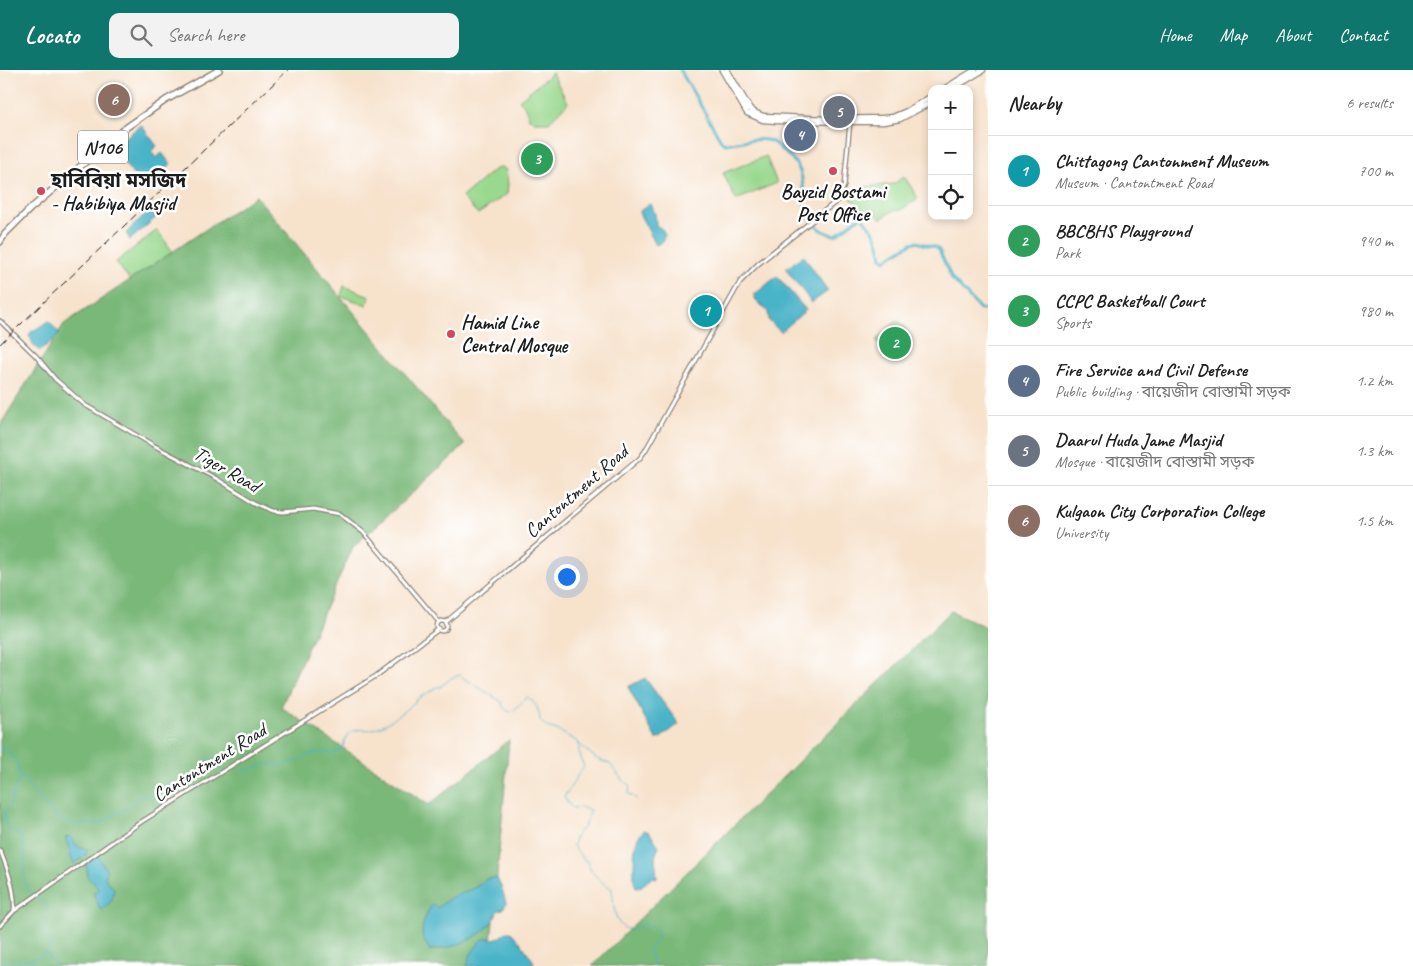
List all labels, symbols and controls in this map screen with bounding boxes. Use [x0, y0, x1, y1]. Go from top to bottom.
search box [109, 13, 459, 58]
text: Locato [25, 20, 79, 50]
icon: search [127, 21, 155, 49]
text: Search here [167, 23, 245, 47]
text: Home [1159, 24, 1192, 46]
text: Map [1220, 24, 1247, 46]
text: About [1275, 24, 1311, 46]
text: Contact [1339, 24, 1388, 46]
pin: 6 [98, 81, 130, 119]
map controls [928, 85, 973, 220]
button: + [928, 85, 973, 130]
text: Nearby [1008, 90, 1061, 116]
pin: 5 [823, 93, 855, 131]
text: 6 results [1346, 93, 1393, 113]
pin: 4 [784, 116, 816, 154]
button: − [928, 130, 973, 175]
road number: N106 [78, 131, 128, 164]
pin: 3 [521, 140, 553, 178]
text: Chittagong Cantonment Museum [1055, 149, 1268, 173]
text: 1 [1020, 161, 1028, 181]
text: 700 m [1359, 161, 1393, 181]
marker: Bayzid Bostami Post Office [827, 165, 839, 177]
place label: হাবিবিয়া মসজিদ - Habibiya Masjid [50, 168, 187, 216]
text: Museum · Cantontment Road [1055, 173, 1213, 193]
button: locate [928, 175, 973, 220]
place label: Bayzid Bostami Post Office [781, 179, 888, 227]
marker: হাবিবিয়া মসজিদ - Habibiya Masjid [35, 185, 47, 197]
text: BBCBHS Playground [1055, 219, 1190, 243]
text: 2 [1020, 231, 1028, 251]
text: 940 m [1359, 231, 1393, 251]
text: Park [1055, 243, 1080, 263]
text: CCPC Basketball Court [1055, 289, 1204, 313]
pin: 1 [690, 292, 722, 330]
text: 3 [1020, 301, 1028, 321]
text: 980 m [1359, 301, 1393, 321]
place label: Hamid Line Central Mosque [461, 310, 569, 358]
text: Sports [1055, 313, 1091, 333]
pin: 2 [879, 324, 911, 362]
marker: Hamid Line Central Mosque [445, 328, 457, 340]
text: Fire Service and Civil Defense [1055, 358, 1247, 382]
text: 4 [1020, 371, 1028, 391]
text: 1.2 km [1356, 371, 1393, 391]
text: Public building · বায়েজীদ বোস্তামী সড়ক [1055, 382, 1291, 402]
text: Daarul Huda Jame Masjid [1055, 428, 1222, 452]
street label: Cantontment Road [519, 438, 636, 543]
street label: Tiger Road [189, 441, 267, 500]
text: 5 [1021, 441, 1027, 461]
text: 1.3 km [1356, 441, 1393, 461]
text: Mosque · বায়েজীদ বোস্তামী সড়ক [1055, 452, 1254, 472]
text: Kulgaon City Corporation College [1055, 499, 1264, 523]
text: 6 [1020, 511, 1028, 531]
text: 1.5 km [1356, 511, 1393, 531]
text: University [1055, 523, 1108, 543]
your location [554, 564, 580, 590]
street label: Cantontment Road [148, 716, 273, 807]

